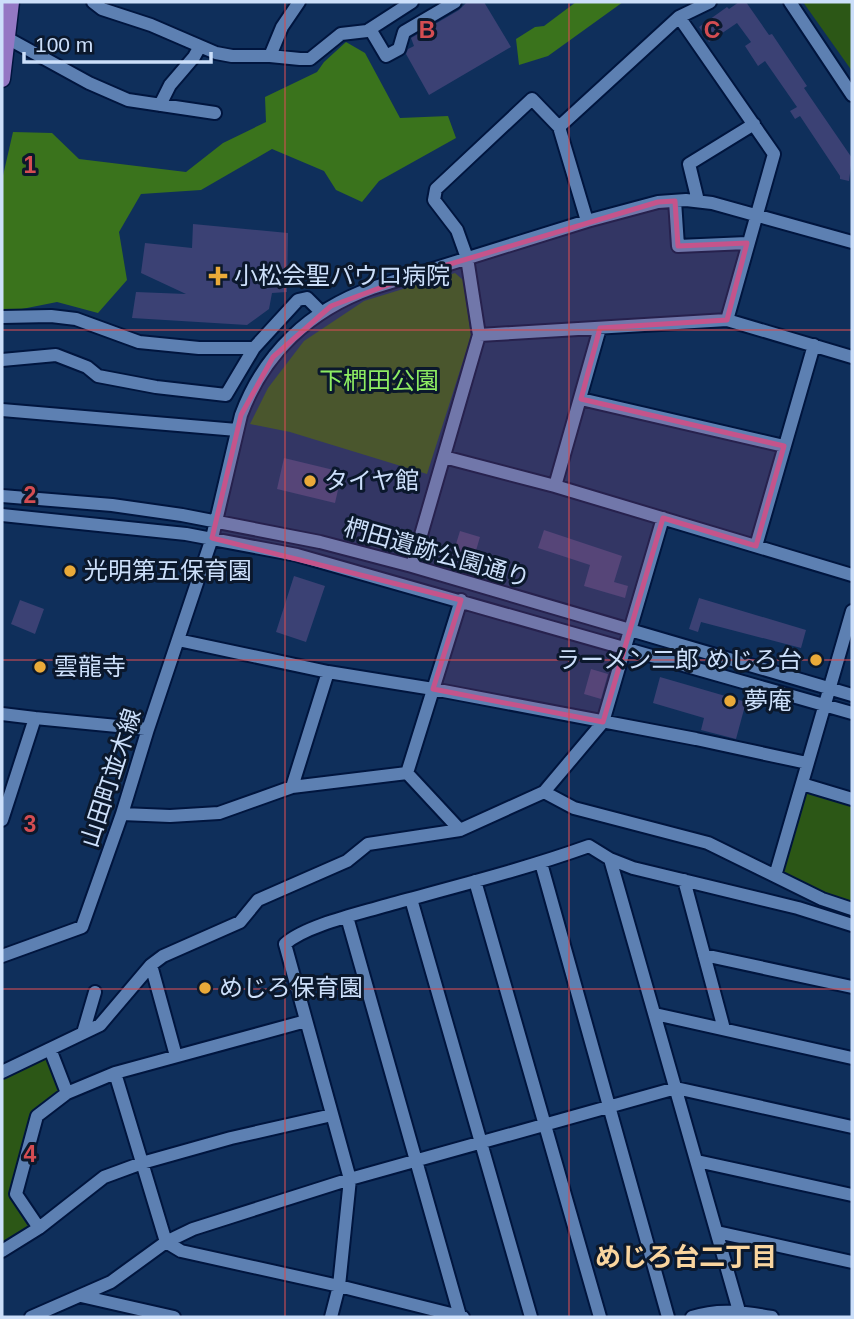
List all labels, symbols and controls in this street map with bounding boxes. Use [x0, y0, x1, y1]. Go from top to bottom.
text: B [419, 17, 435, 43]
text: C [704, 17, 720, 43]
scale bar [24, 21, 212, 65]
text: 100 m [35, 33, 93, 56]
text: 1 [24, 152, 37, 178]
place label: 小松会聖パウロ病院 [234, 262, 450, 289]
marker: 小松会聖パウロ病院 [208, 266, 228, 286]
park label: 下椚田公園 [319, 367, 439, 394]
place label: タイヤ館 [324, 467, 419, 494]
marker: タイヤ館 [302, 473, 318, 489]
text: 2 [24, 482, 36, 508]
street label: 椚田遺跡公園通り [341, 513, 533, 592]
place label: 光明第五保育園 [84, 557, 252, 584]
marker: 光明第五保育園 [62, 563, 78, 579]
place label: ラーメン二郎 めじろ台 [556, 646, 802, 673]
marker: ラーメン二郎 めじろ台 [808, 652, 824, 668]
place label: 雲龍寺 [54, 653, 126, 680]
marker: 雲龍寺 [32, 659, 48, 675]
place label: 夢庵 [744, 687, 792, 714]
marker: 夢庵 [722, 693, 738, 709]
street label: 山田町並木線 [75, 705, 146, 850]
text: 3 [24, 811, 36, 837]
place label: めじろ保育園 [219, 974, 363, 1001]
marker: めじろ保育園 [197, 980, 213, 996]
text: 4 [24, 1141, 37, 1167]
district label: めじろ台二丁目 [595, 1242, 777, 1272]

